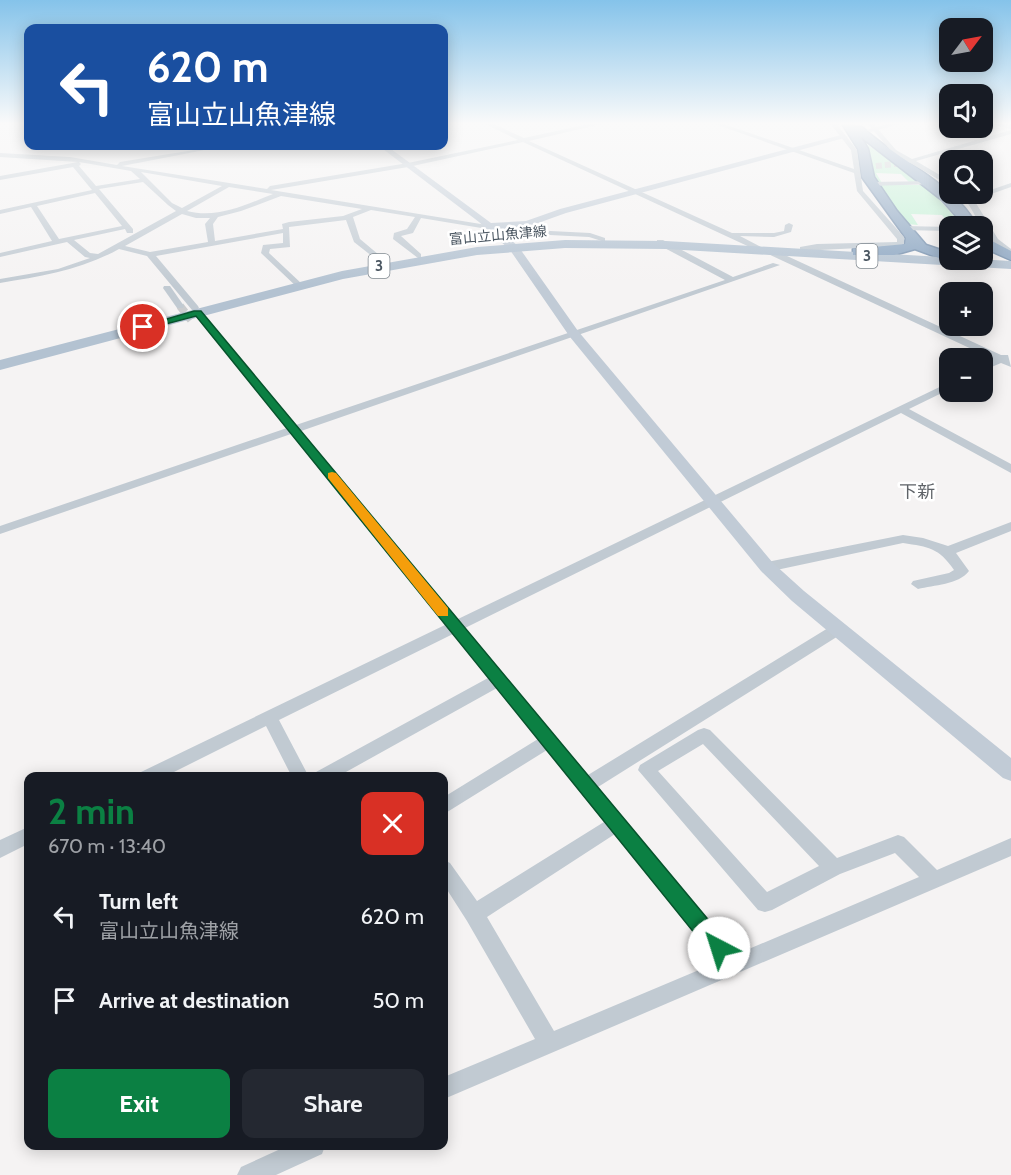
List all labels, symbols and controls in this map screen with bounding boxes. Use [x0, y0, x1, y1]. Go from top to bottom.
north arrow [939, 18, 993, 72]
map controls [939, 18, 993, 402]
text: 620 m [147, 41, 268, 93]
icon: left [48, 48, 126, 126]
button: sound [939, 84, 993, 138]
text: 富山立山魚津線 [147, 98, 336, 131]
button: search [939, 150, 993, 204]
button: layers [939, 216, 993, 270]
street label: 富山立山魚津線 [448, 222, 548, 248]
road number: 3 [856, 244, 878, 268]
road number: 3 [368, 254, 389, 278]
button: + [939, 282, 993, 336]
pin [117, 301, 168, 352]
icon: arrive [126, 310, 159, 343]
button: − [939, 348, 993, 402]
district label: 下新 [899, 481, 935, 503]
text: 2 min [48, 789, 135, 833]
button: close [361, 792, 424, 855]
text: 670 m · 13:40 [48, 834, 166, 858]
text: Turn left [99, 888, 178, 915]
icon: left [48, 900, 81, 933]
text: 620 m [360, 903, 424, 930]
position arrow [687, 916, 751, 980]
text: 富山立山魚津線 [99, 919, 239, 943]
icon: arrive [48, 984, 81, 1017]
text: Arrive at destination [99, 987, 289, 1014]
text: 50 m [372, 987, 424, 1014]
button: Exit [48, 1069, 230, 1138]
button: Share [242, 1069, 424, 1138]

